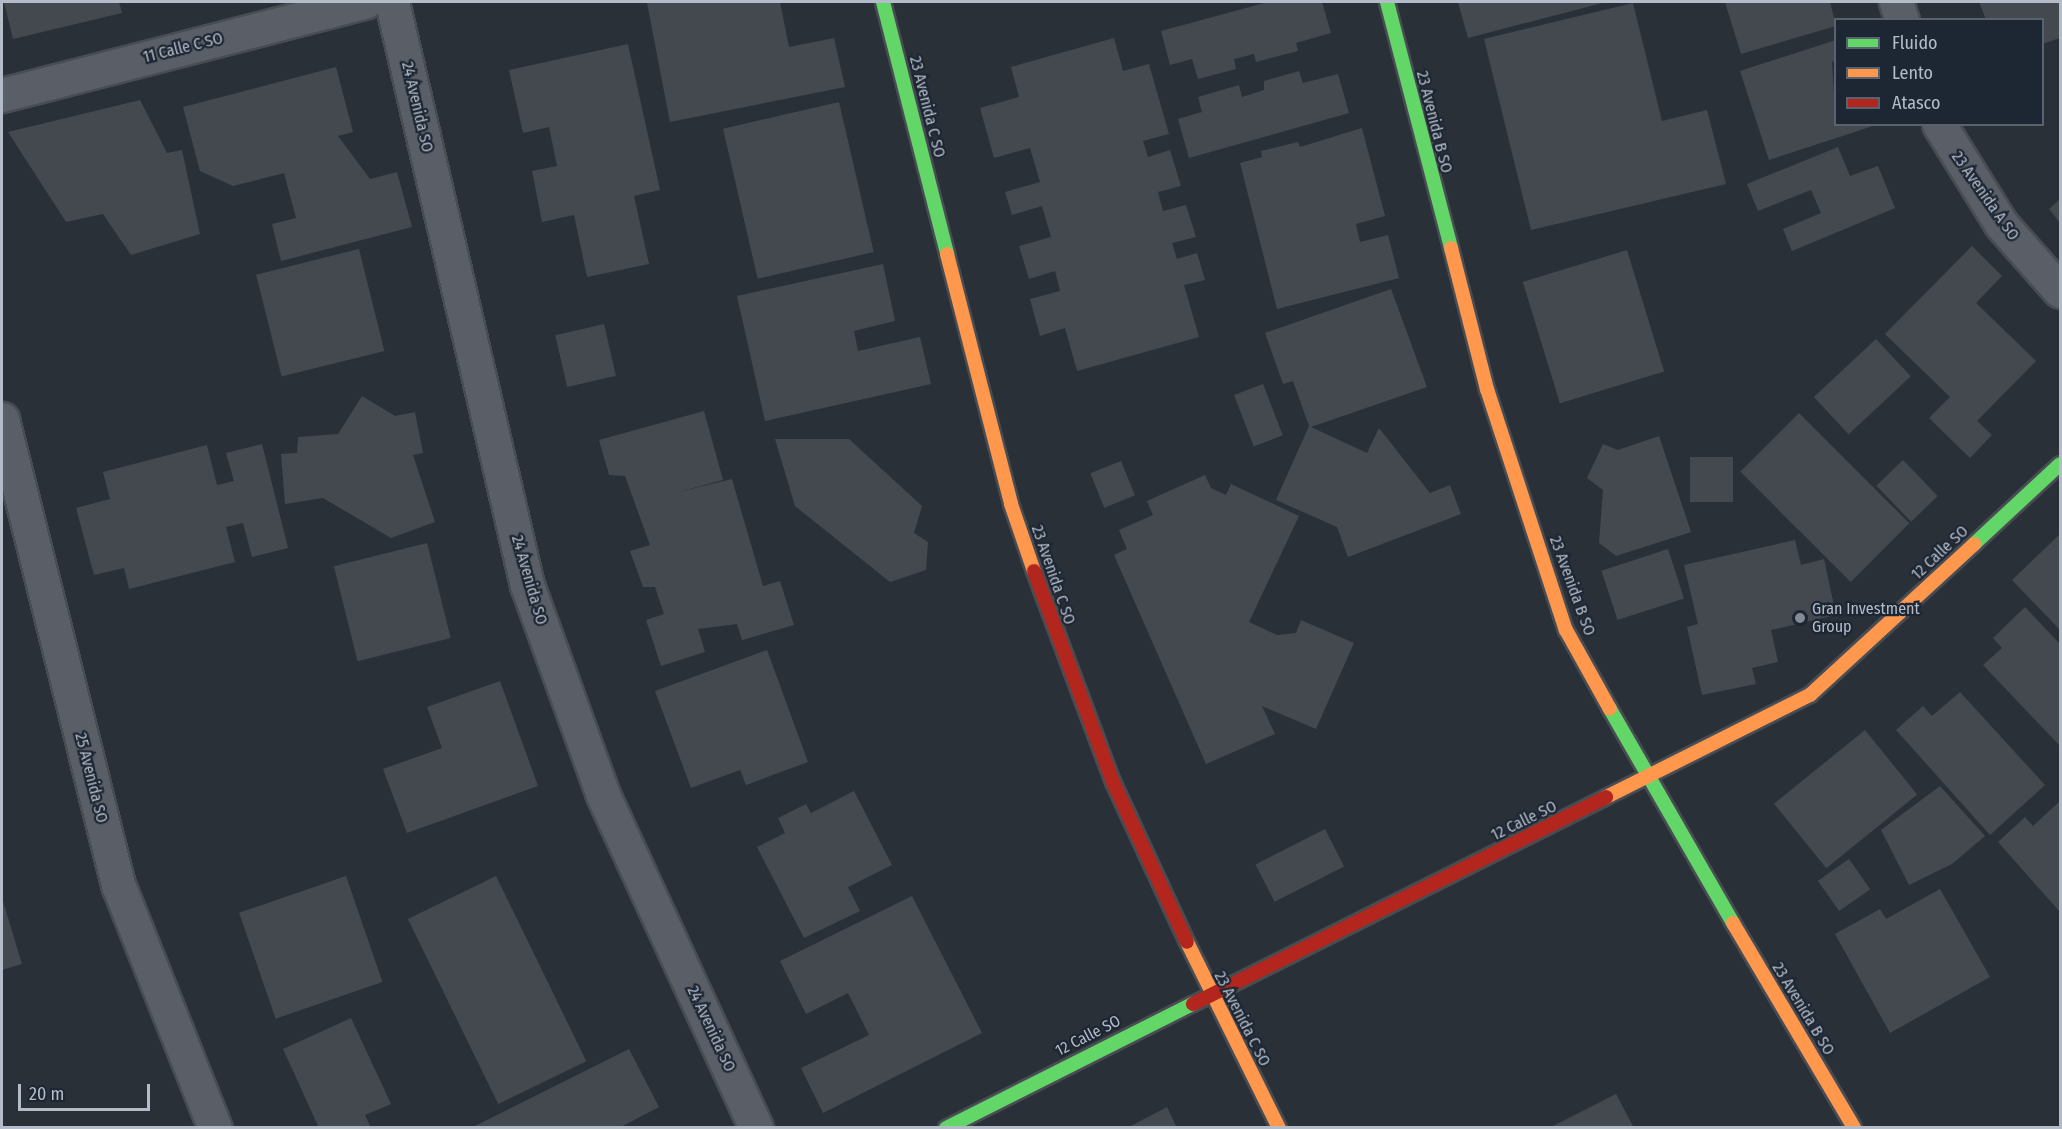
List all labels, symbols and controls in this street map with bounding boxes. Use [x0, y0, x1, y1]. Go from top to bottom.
legend [1834, 18, 2044, 126]
street label: 11 Calle C SO [141, 29, 225, 67]
text: Fluido [1892, 32, 1938, 54]
street label: 23 Avenida C SO [905, 54, 949, 160]
street label: 24 Avenida SO [397, 60, 437, 154]
text: Lento [1892, 62, 1933, 84]
street label: 23 Avenida B SO [1412, 69, 1456, 175]
text: Atasco [1892, 92, 1940, 114]
street label: 23 Avenida A SO [1947, 148, 2023, 244]
street label: 12 Calle SO [1908, 522, 1972, 584]
street label: 23 Avenida C SO [1027, 523, 1079, 627]
street label: 24 Avenida SO [507, 533, 551, 627]
street label: 23 Avenida B SO [1545, 534, 1599, 638]
place label: Gran Investment Group [1812, 599, 1920, 637]
marker: Gran Investment Group [1793, 611, 1807, 625]
street label: 25 Avenida SO [71, 731, 111, 825]
street label: 12 Calle SO [1488, 797, 1560, 845]
street label: 23 Avenida B SO [1768, 959, 1838, 1059]
street label: 23 Avenida C SO [1210, 968, 1274, 1070]
street label: 24 Avenida SO [683, 983, 739, 1075]
street label: 12 Calle SO [1052, 1011, 1124, 1061]
scale bar [21, 1072, 153, 1110]
text: 20 m [29, 1083, 64, 1105]

